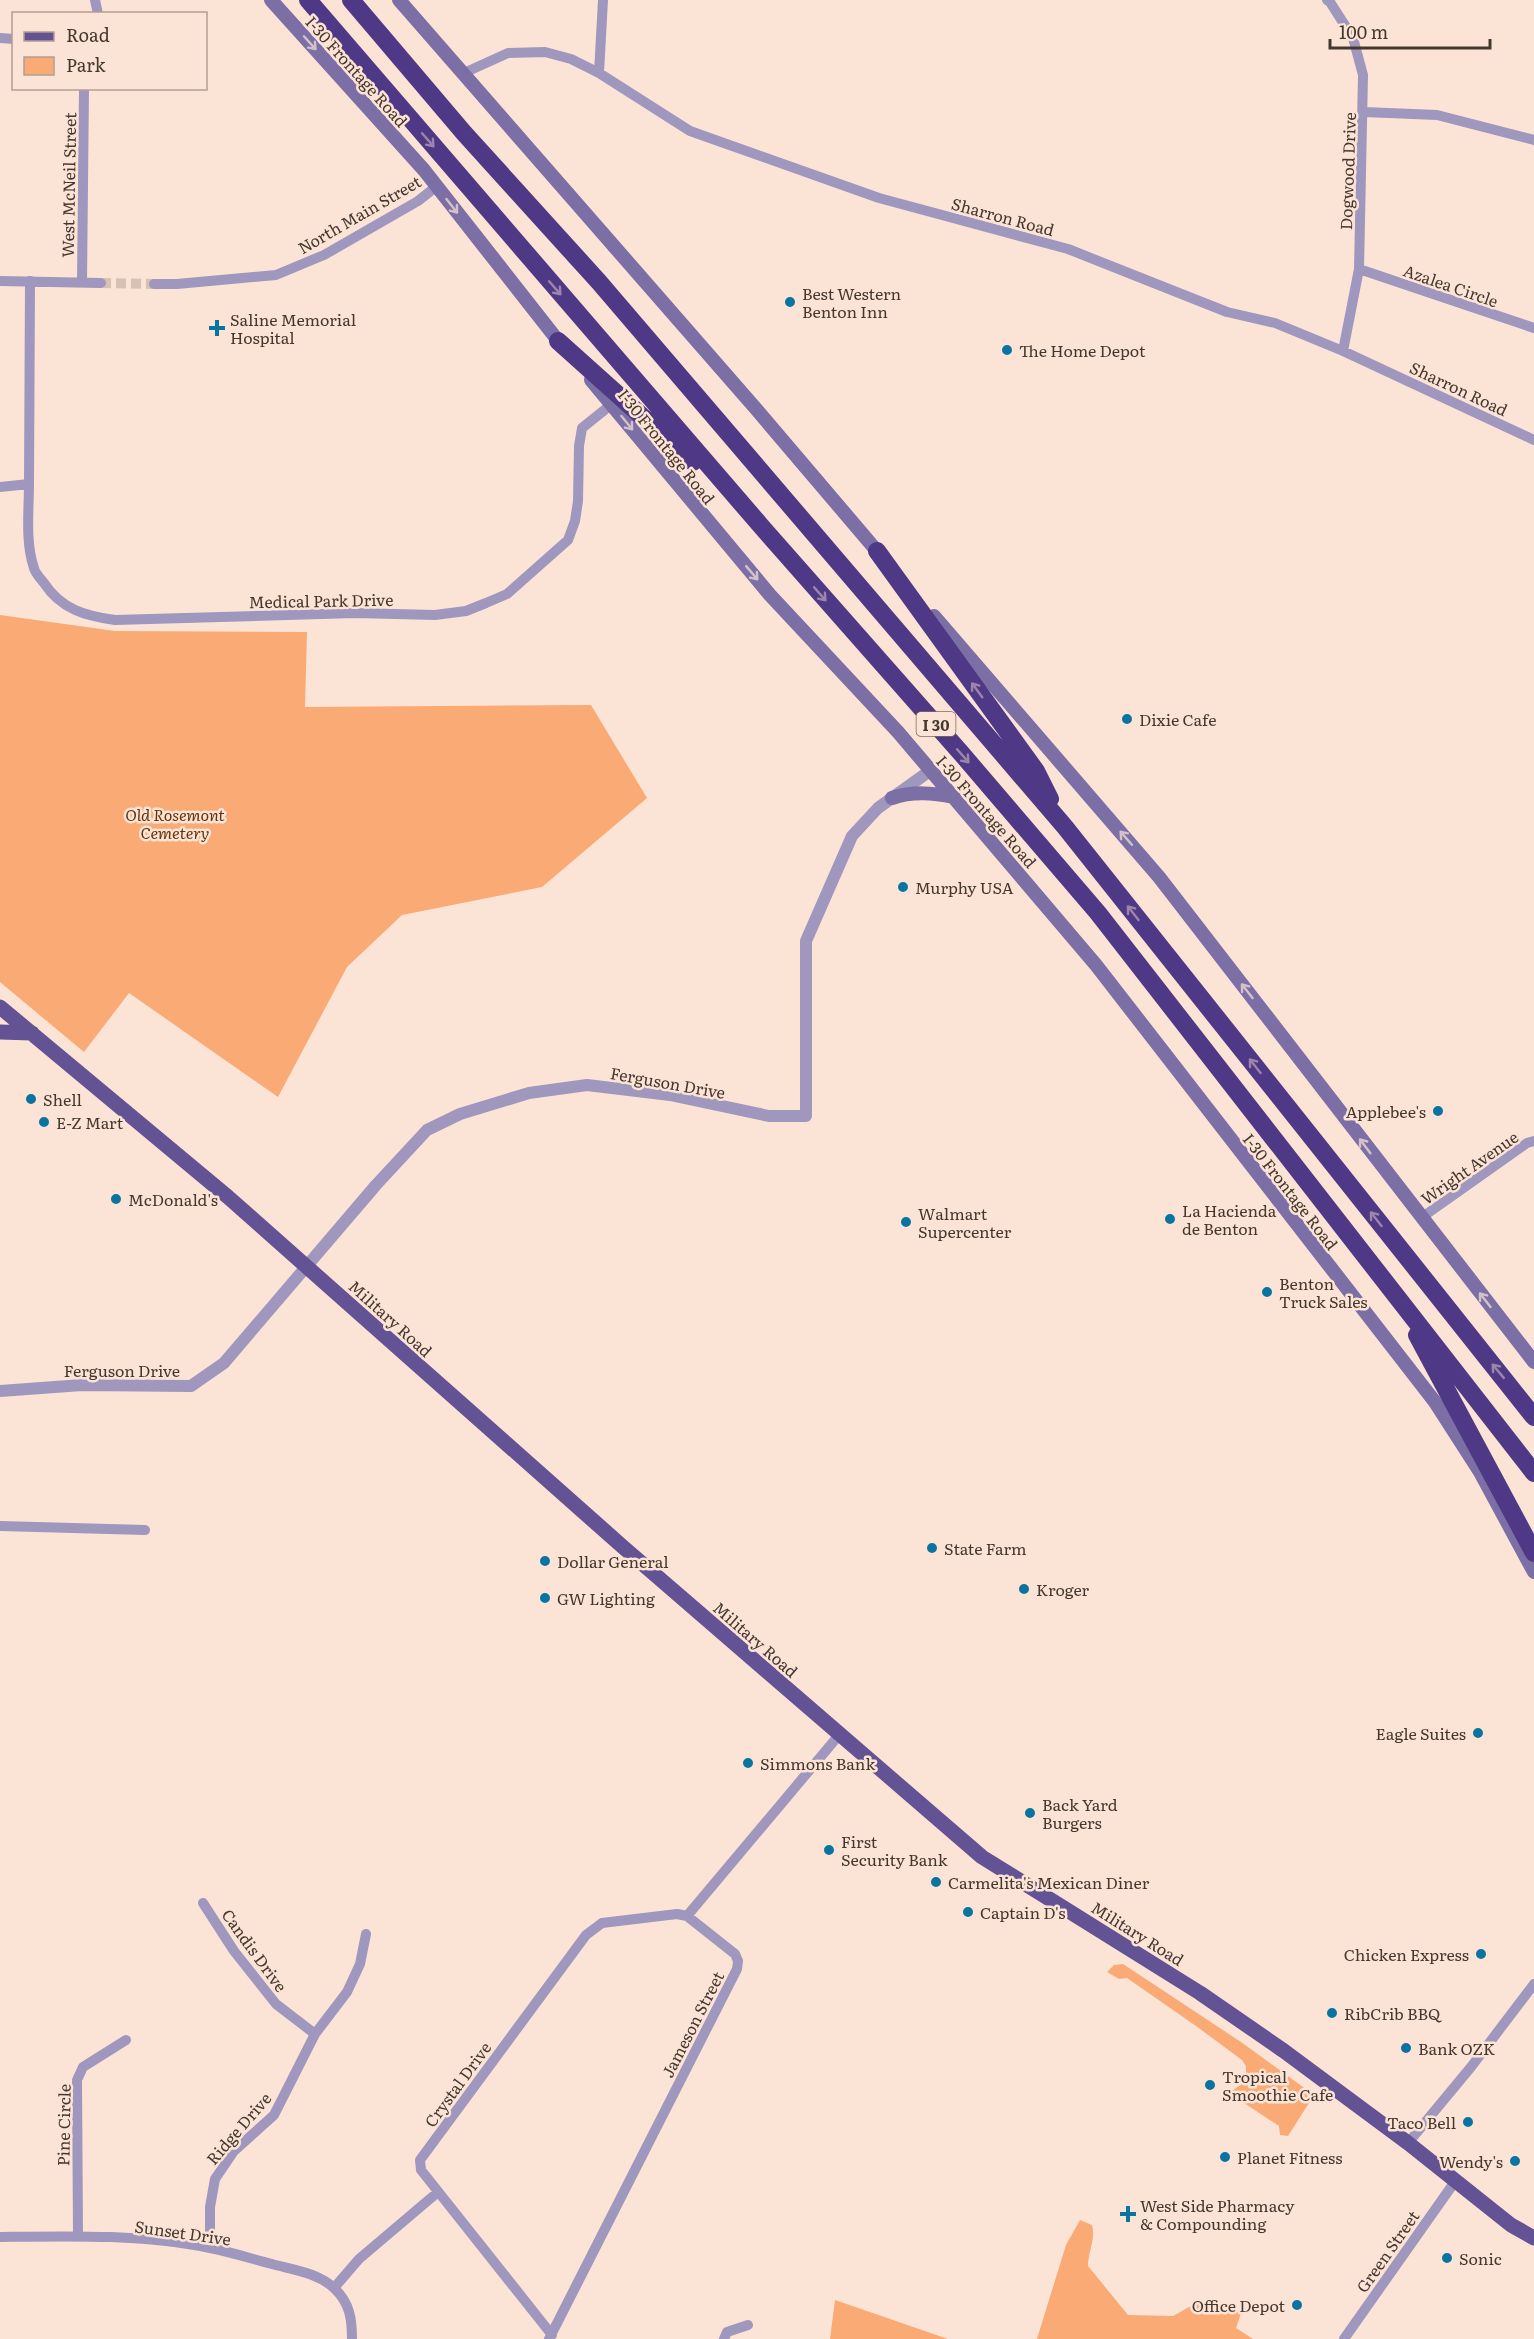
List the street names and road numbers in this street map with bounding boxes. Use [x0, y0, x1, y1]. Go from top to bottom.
street label: I-30 Frontage Road [300, 10, 414, 132]
street label: West McNeil Street [55, 112, 81, 258]
street label: Dogwood Drive [1333, 112, 1361, 230]
street label: North Main Street [293, 169, 426, 259]
street label: Sharron Road [949, 191, 1057, 241]
street label: Azalea Circle [1400, 258, 1502, 312]
street label: Sharron Road [1406, 355, 1512, 421]
street label: I-30 Frontage Road [613, 383, 721, 509]
street label: Medical Park Drive [248, 587, 394, 613]
road number: I 30 [916, 712, 956, 736]
street label: I-30 Frontage Road [931, 749, 1043, 873]
street label: Ferguson Drive [609, 1060, 727, 1104]
street label: Wright Avenue [1415, 1124, 1523, 1210]
street label: I-30 Frontage Road [1238, 1127, 1344, 1255]
street label: Military Road [344, 1274, 438, 1362]
street label: Ferguson Drive [64, 1358, 180, 1382]
street label: Military Road [708, 1595, 804, 1683]
street label: Military Road [1087, 1895, 1189, 1971]
street label: Candis Drive [217, 1903, 293, 1997]
street label: Jameson Street [655, 1966, 729, 2081]
street label: Crystal Drive [418, 2036, 496, 2132]
street label: Pine Circle [50, 2084, 76, 2166]
street label: Ridge Drive [200, 2087, 276, 2169]
street label: Green Street [1350, 2205, 1425, 2297]
street label: Sunset Drive [133, 2213, 233, 2251]

